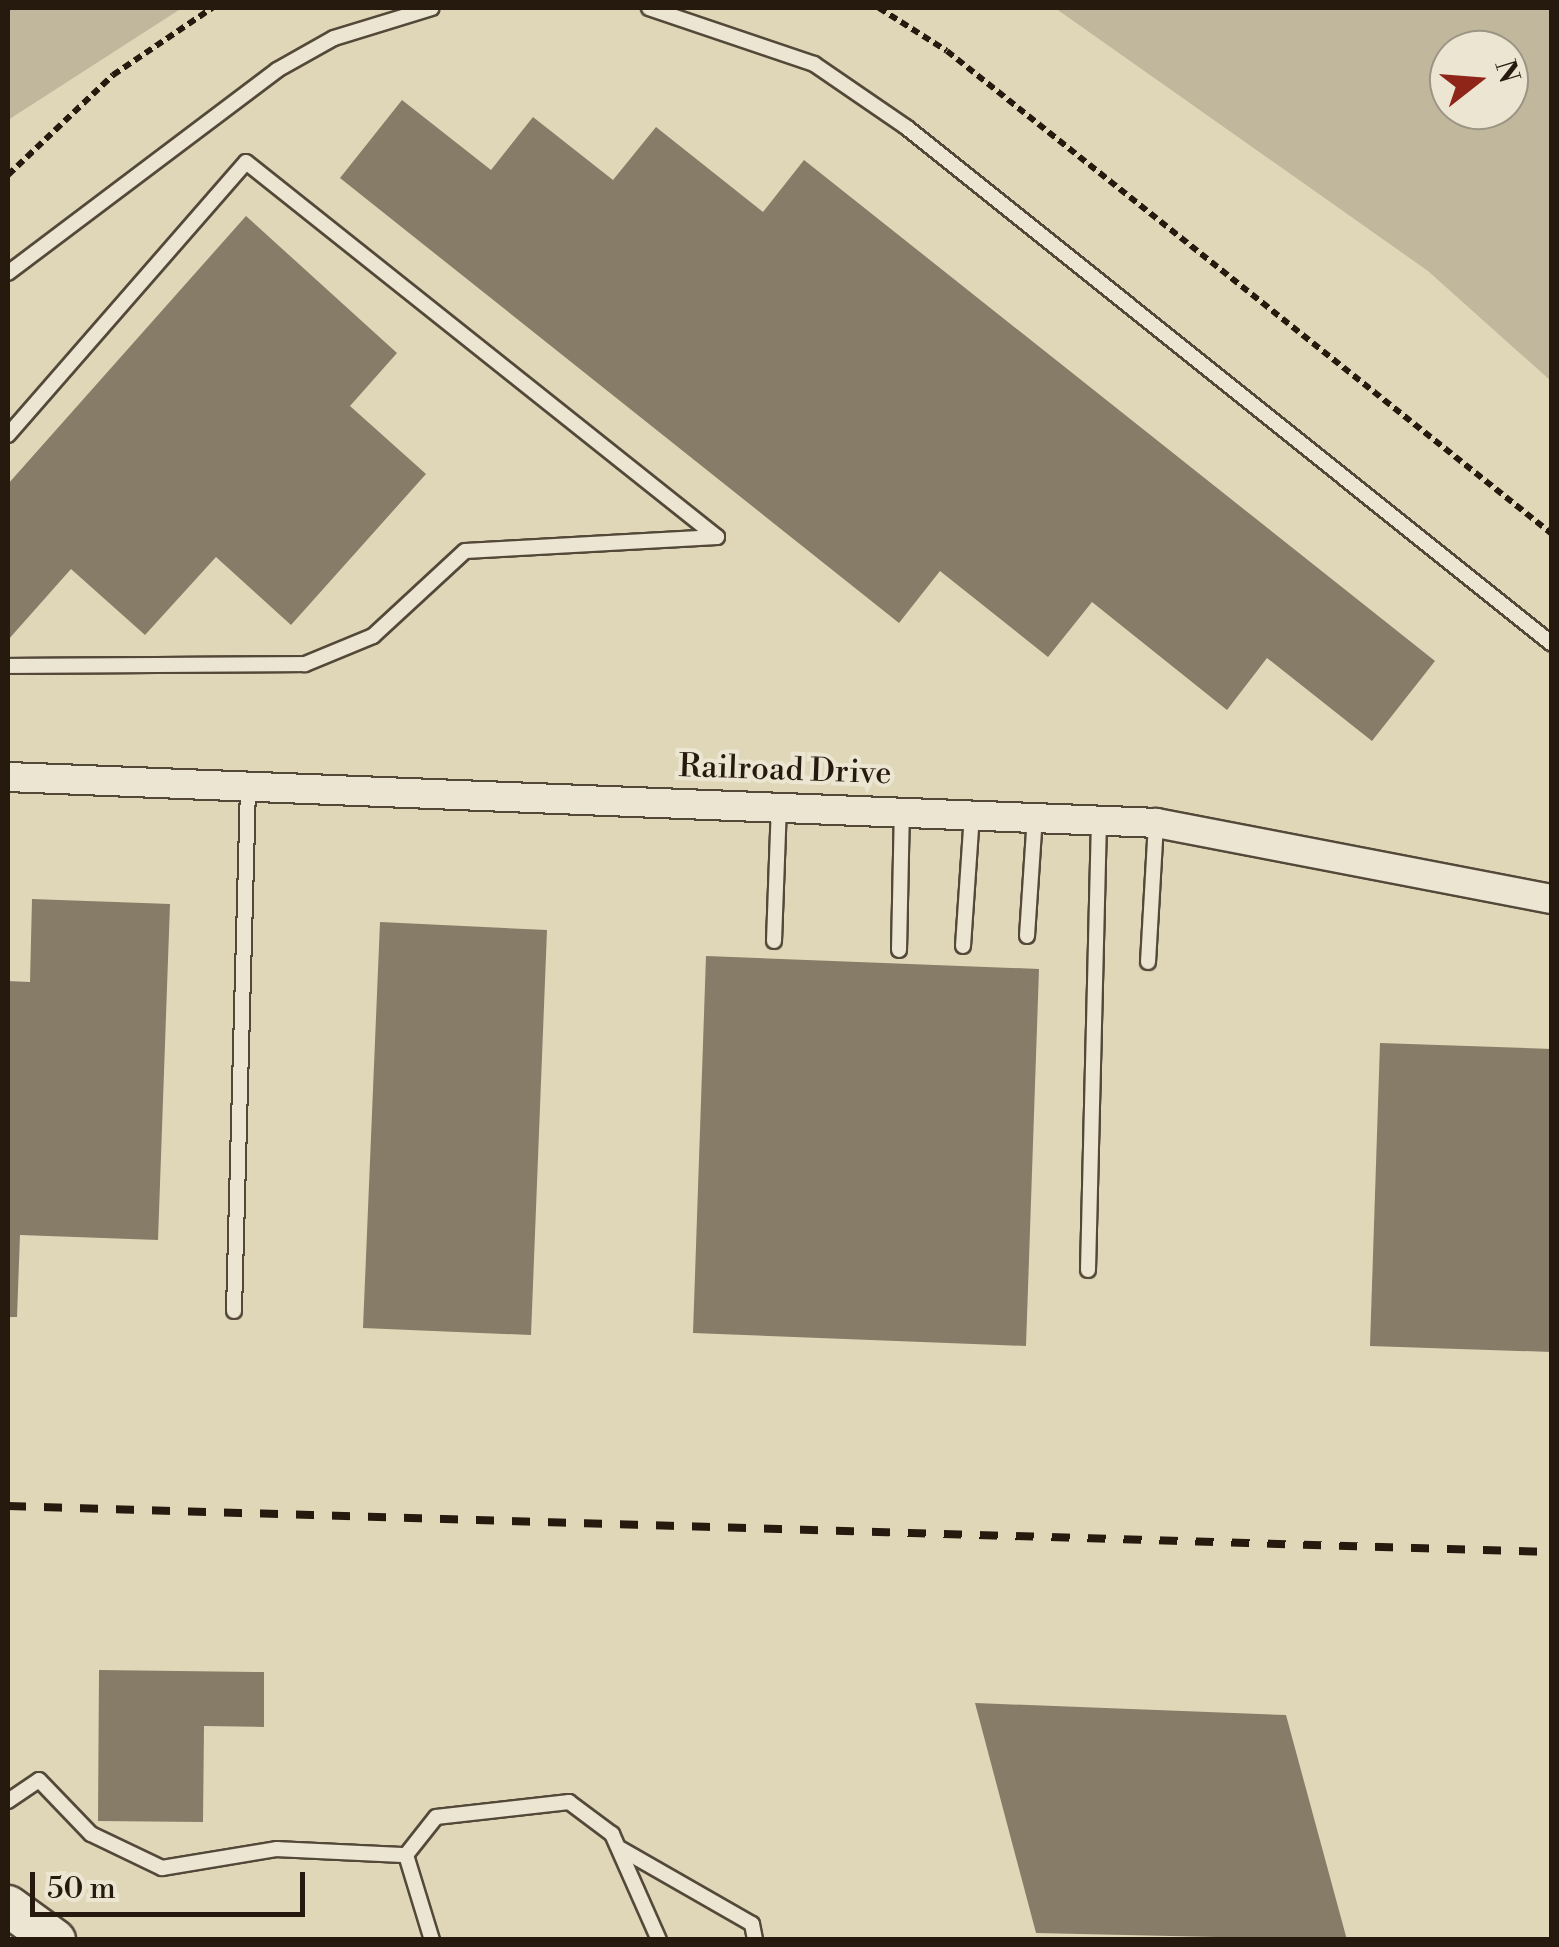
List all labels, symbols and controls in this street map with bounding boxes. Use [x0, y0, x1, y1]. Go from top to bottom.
north arrow [1429, 30, 1529, 130]
text: N [1486, 56, 1526, 87]
street label: Railroad Drive [678, 747, 892, 793]
scale bar [35, 1852, 310, 1914]
text: 50 m [47, 1870, 116, 1908]

